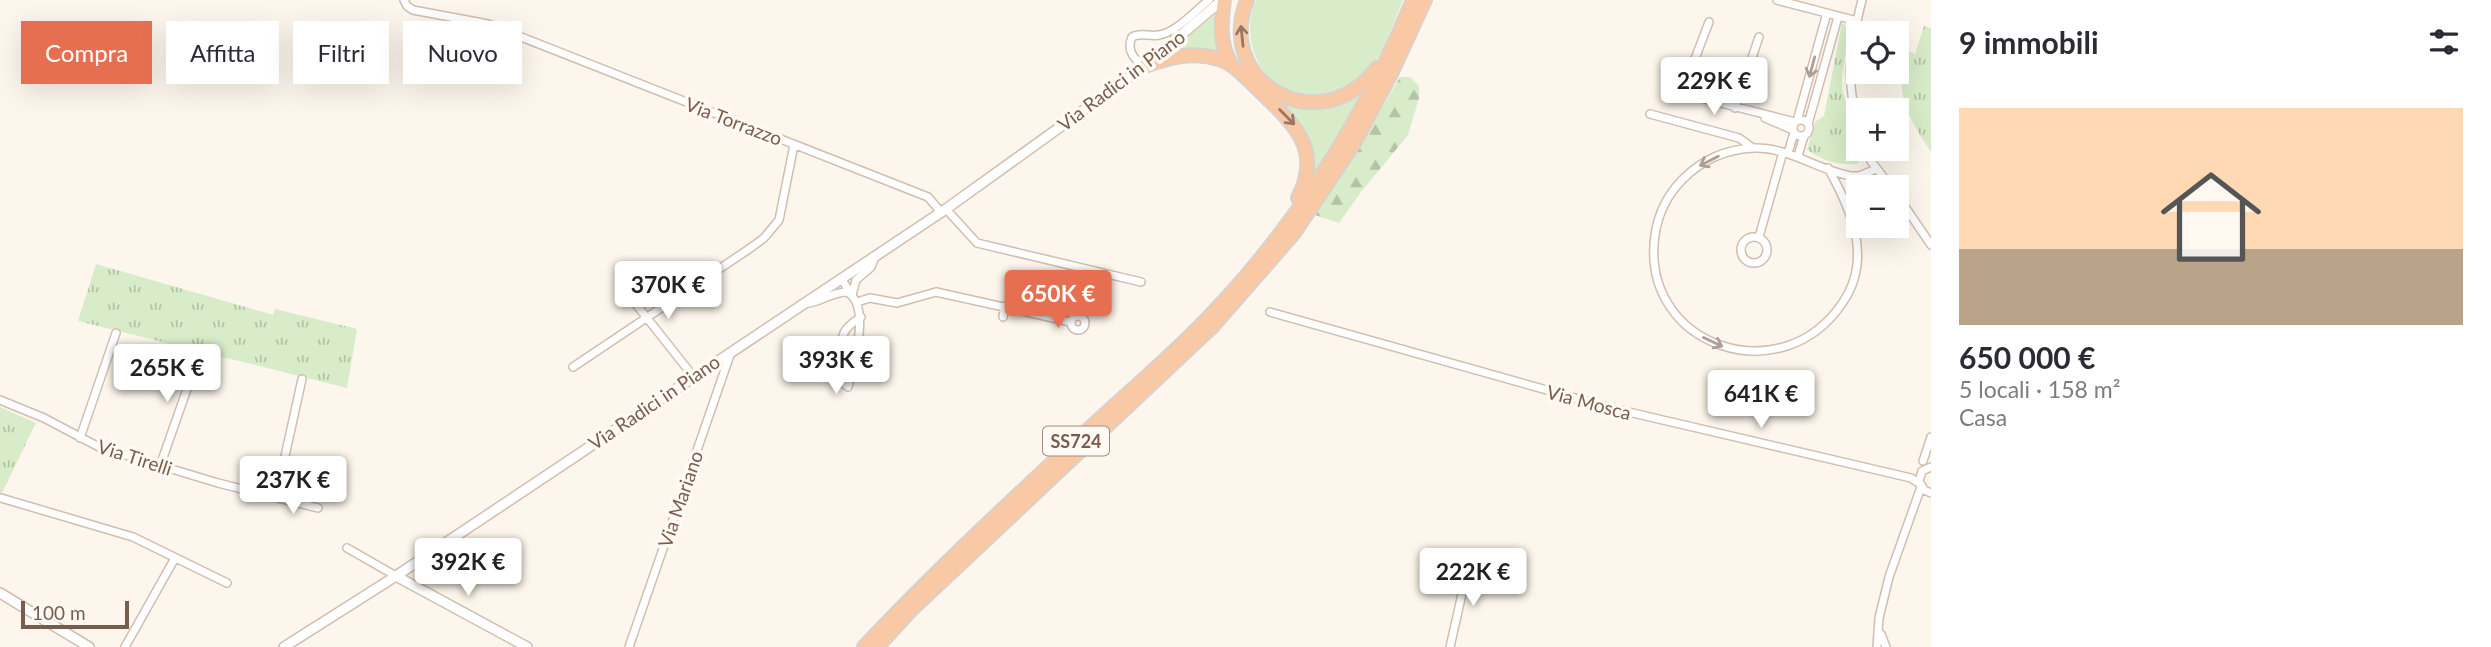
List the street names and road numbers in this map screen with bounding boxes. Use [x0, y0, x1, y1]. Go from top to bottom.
street label: Via Radici in Piano [1053, 25, 1189, 135]
street label: Via Torrazzo [682, 92, 786, 150]
street label: Via Radici in Piano [584, 350, 724, 454]
street label: Via Mosca [1544, 380, 1634, 424]
road number: SS724 [1043, 426, 1109, 456]
street label: Via Tirelli [95, 434, 175, 480]
street label: Via Mariano [653, 448, 707, 550]

